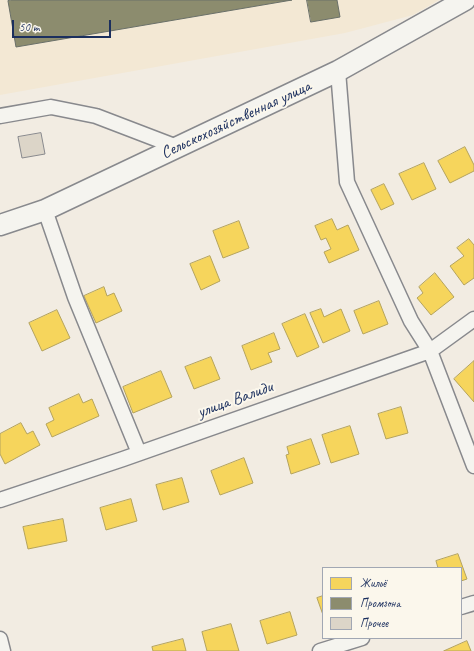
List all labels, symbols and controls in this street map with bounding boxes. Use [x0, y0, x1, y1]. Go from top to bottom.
scale bar [14, 12, 113, 38]
text: 50 m [19, 19, 39, 35]
street label: Сельскохозяйственная улица [158, 76, 314, 164]
street label: улица Валиди [195, 377, 275, 423]
legend [322, 567, 462, 639]
text: Жильё [360, 575, 386, 591]
text: Промзона [360, 595, 400, 611]
text: Прочее [360, 615, 388, 631]

